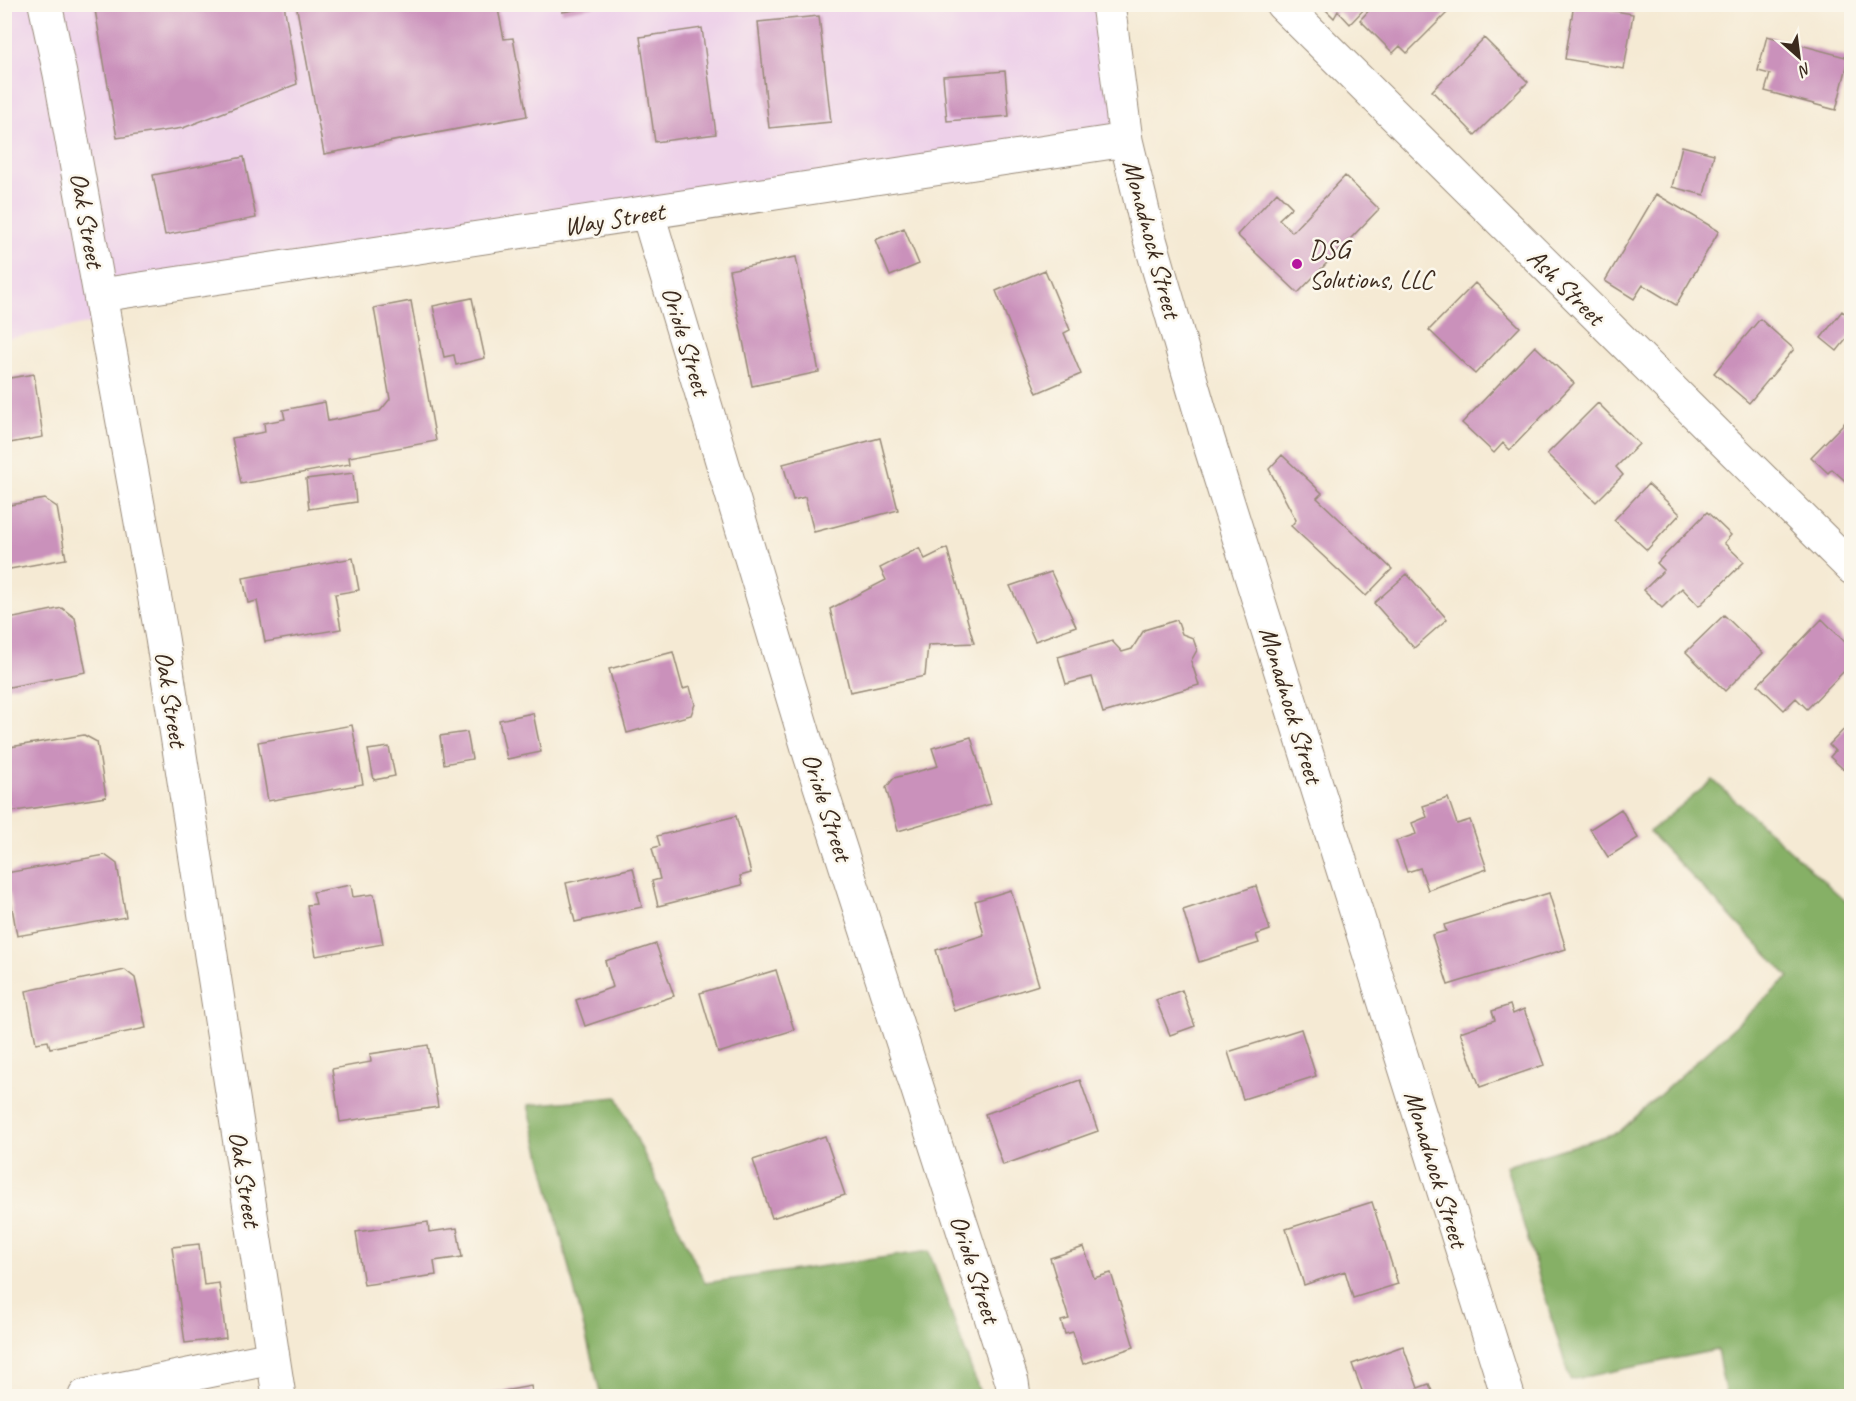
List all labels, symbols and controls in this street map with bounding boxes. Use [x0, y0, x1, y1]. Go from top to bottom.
north arrow [1769, 27, 1829, 87]
text: N [1794, 58, 1815, 82]
street label: Monadnock Street [1115, 156, 1190, 324]
street label: Oak Street [62, 170, 112, 273]
street label: Way Street [562, 194, 669, 243]
place label: DSG Solutions, LLC [1309, 233, 1436, 296]
street label: Ash Street [1520, 241, 1613, 334]
marker: DSG Solutions, LLC [1290, 257, 1304, 271]
street label: Oriole Street [654, 283, 719, 402]
street label: Monadnock Street [1252, 623, 1331, 790]
street label: Oak Street [147, 649, 195, 751]
street label: Oriole Street [794, 749, 861, 867]
street label: Monadnock Street [1397, 1087, 1476, 1254]
street label: Oak Street [221, 1129, 269, 1231]
street label: Oriole Street [942, 1211, 1009, 1329]

